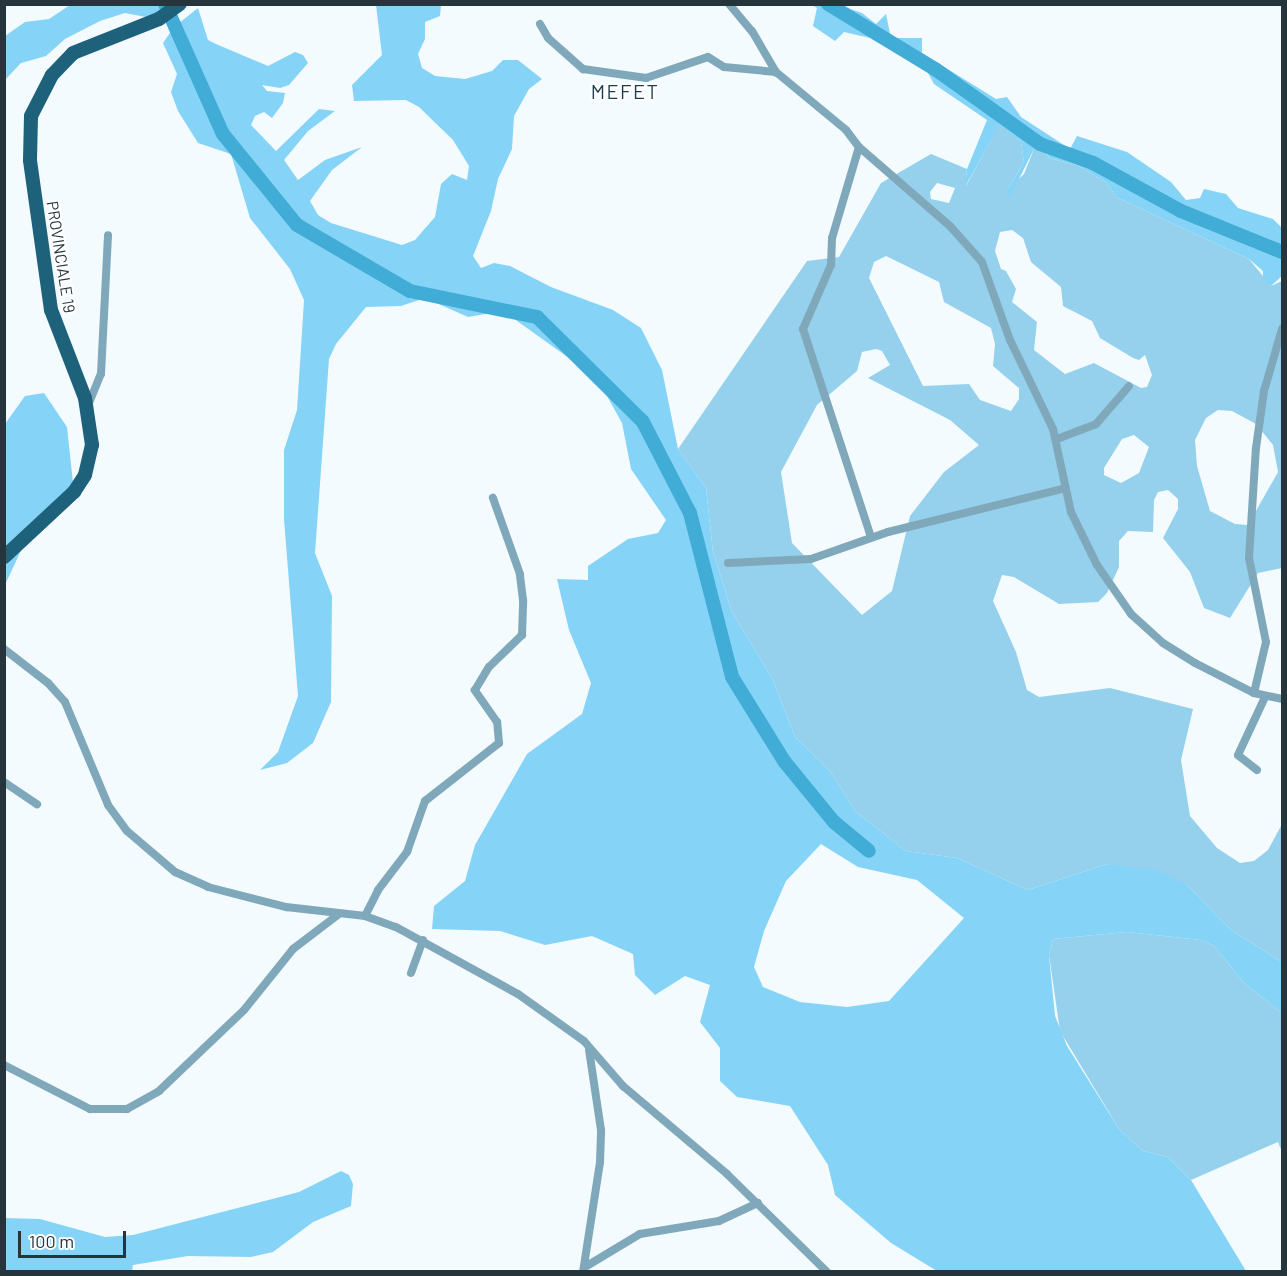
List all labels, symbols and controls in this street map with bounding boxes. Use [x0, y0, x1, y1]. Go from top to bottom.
district label: MEFET [591, 79, 659, 103]
street label: PROVINCIALE 19 [43, 200, 79, 314]
scale bar [21, 1219, 129, 1257]
text: 100 m [29, 1230, 74, 1252]

